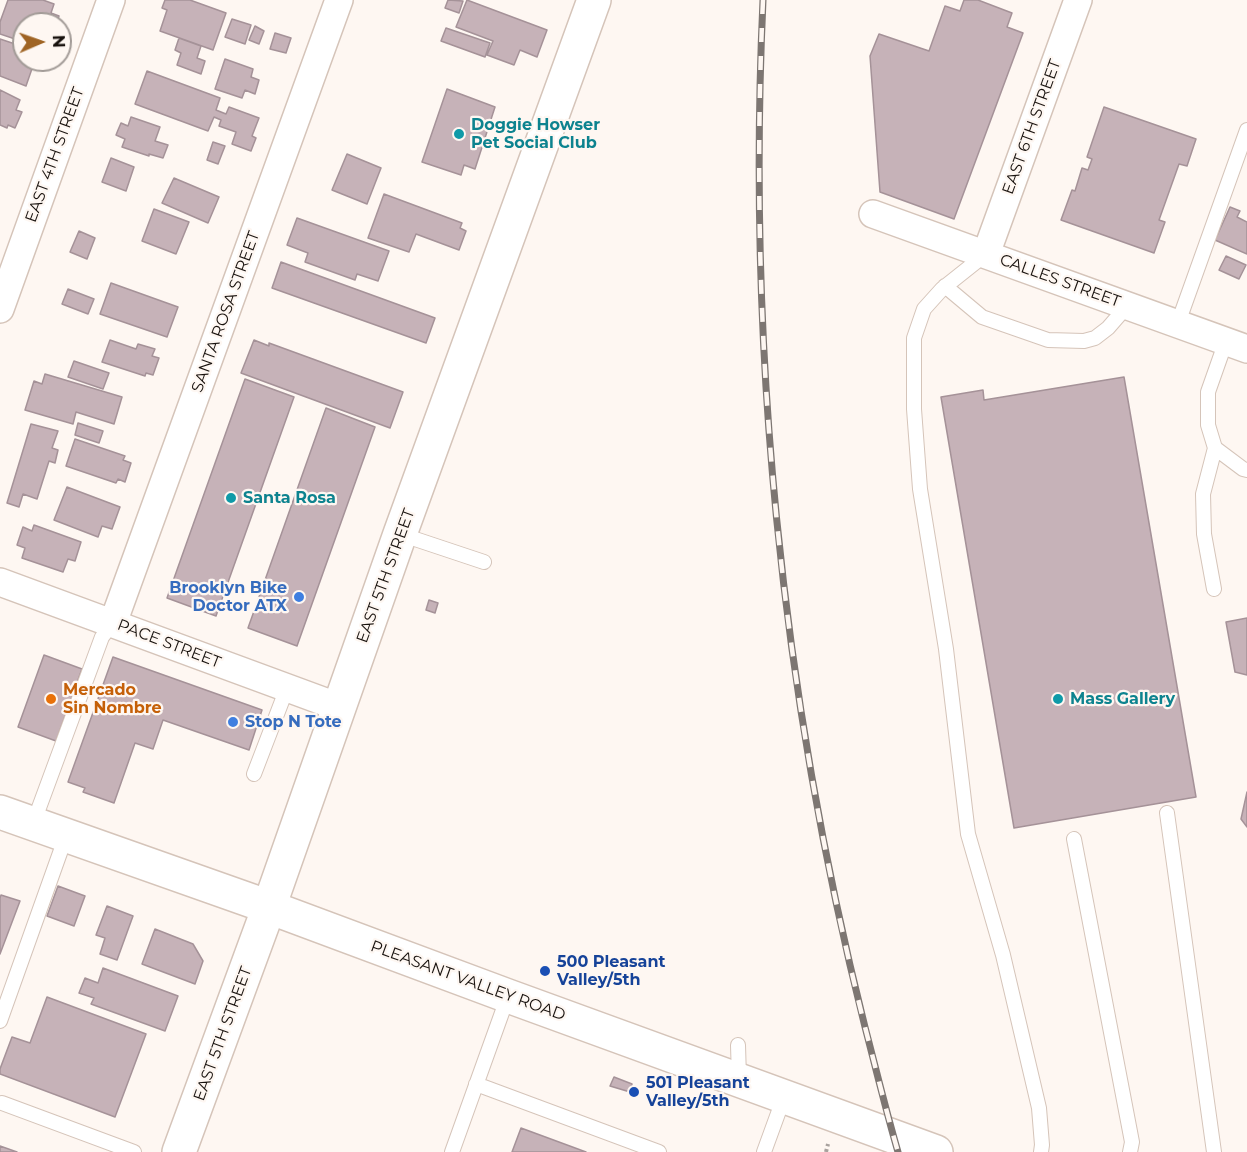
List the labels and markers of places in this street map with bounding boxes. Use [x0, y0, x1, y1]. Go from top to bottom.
place label: Doggie Howser Pet Social Club [471, 115, 600, 153]
marker: Doggie Howser Pet Social Club [452, 127, 466, 141]
place label: Santa Rosa [243, 488, 336, 508]
marker: Santa Rosa [224, 491, 238, 505]
place label: Brooklyn Bike Doctor ATX [169, 578, 287, 616]
marker: Brooklyn Bike Doctor ATX [292, 590, 306, 604]
place label: Mercado Sin Nombre [63, 680, 162, 718]
place label: Mass Gallery [1070, 689, 1175, 709]
marker: Mercado Sin Nombre [44, 692, 58, 706]
marker: Mass Gallery [1051, 692, 1065, 706]
place label: Stop N Tote [245, 712, 342, 732]
marker: Stop N Tote [226, 715, 240, 729]
place label: 500 Pleasant Valley/5th [557, 952, 665, 990]
marker: 500 Pleasant Valley/5th [538, 964, 552, 978]
place label: 501 Pleasant Valley/5th [646, 1073, 750, 1111]
marker: 501 Pleasant Valley/5th [627, 1085, 641, 1099]

